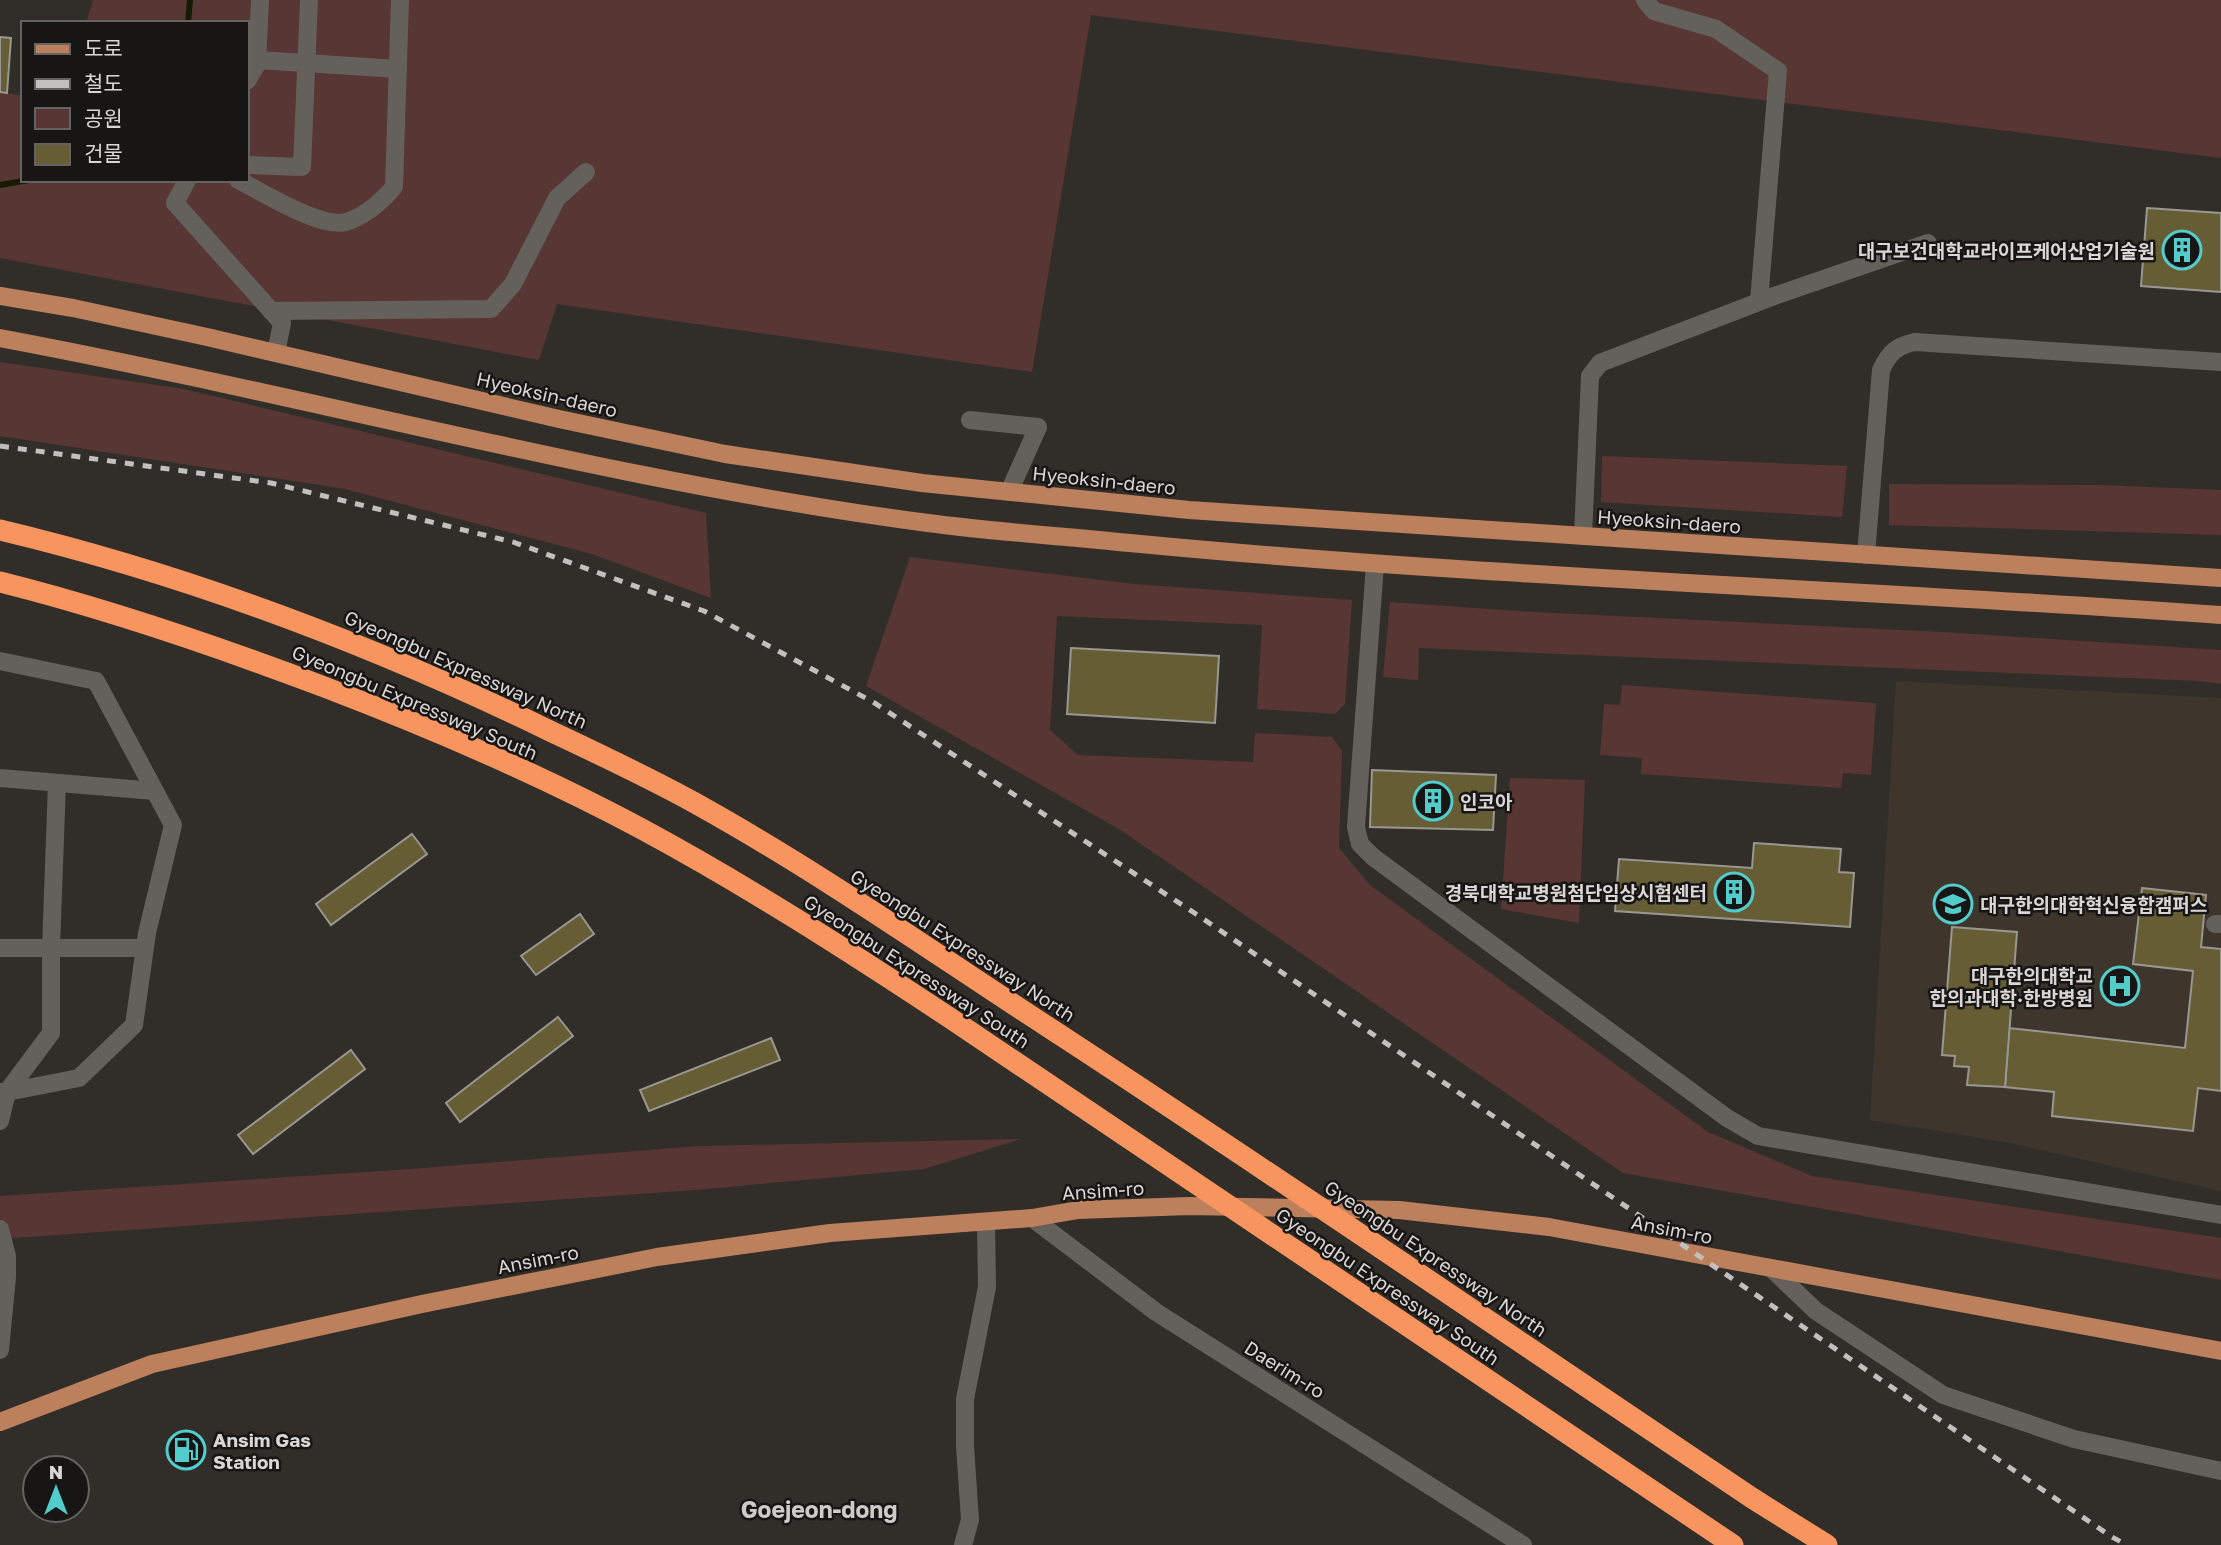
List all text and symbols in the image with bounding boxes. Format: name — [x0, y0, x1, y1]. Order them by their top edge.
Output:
legend — [21, 21, 248, 182]
text: 도로 — [84, 35, 123, 61]
text: 철도 — [84, 70, 123, 96]
text: 공원 — [84, 105, 123, 131]
text: 건물 — [84, 140, 123, 166]
building icon: 대구보건대학교라이프케어산업기술원 — [2161, 229, 2203, 271]
place label: 대구보건대학교라이프케어산업기술원 — [1858, 239, 2155, 262]
street label: Hyeoksin-daero — [474, 367, 620, 421]
street label: Hyeoksin-daero — [1031, 461, 1177, 499]
street label: Hyeoksin-daero — [1596, 505, 1742, 537]
street label: Gyeongbu Expressway North — [341, 605, 591, 733]
street label: Gyeongbu Expressway South — [289, 640, 541, 764]
building icon: 인코아 — [1412, 780, 1454, 822]
place label: 인코아 — [1460, 790, 1513, 813]
street label: Gyeongbu Expressway North — [846, 864, 1080, 1026]
building icon: 경북대학교병원첨단임상시험센터 — [1713, 871, 1755, 913]
place label: 경북대학교병원첨단임상시험센터 — [1445, 881, 1707, 904]
school or university icon: 대구한의대학혁신융합캠퍼스 — [1932, 883, 1974, 925]
street label: Gyeongbu Expressway South — [800, 889, 1034, 1053]
place label: 대구한의대학혁신융합캠퍼스 — [1980, 893, 2207, 916]
place label: 대구한의대학교 한의과대학·한방병원 — [1930, 964, 2093, 1009]
hospital icon: 대구한의대학교 한의과대학·한방병원 — [2099, 965, 2141, 1007]
street label: Gyeongbu Expressway North — [1320, 1175, 1552, 1341]
street label: Ansim-ro — [1061, 1176, 1145, 1204]
street label: Gyeongbu Expressway South — [1272, 1202, 1504, 1370]
street label: Ansim-ro — [1629, 1210, 1715, 1248]
street label: Ansim-ro — [495, 1240, 581, 1278]
street label: Daerim-ro — [1241, 1335, 1329, 1403]
place label: Ansim Gas Station — [213, 1428, 311, 1473]
fuel station icon: Ansim Gas Station — [165, 1429, 207, 1471]
north arrow — [21, 1454, 91, 1524]
text: N — [49, 1460, 63, 1483]
district label: Goejeon-dong — [741, 1495, 897, 1523]

